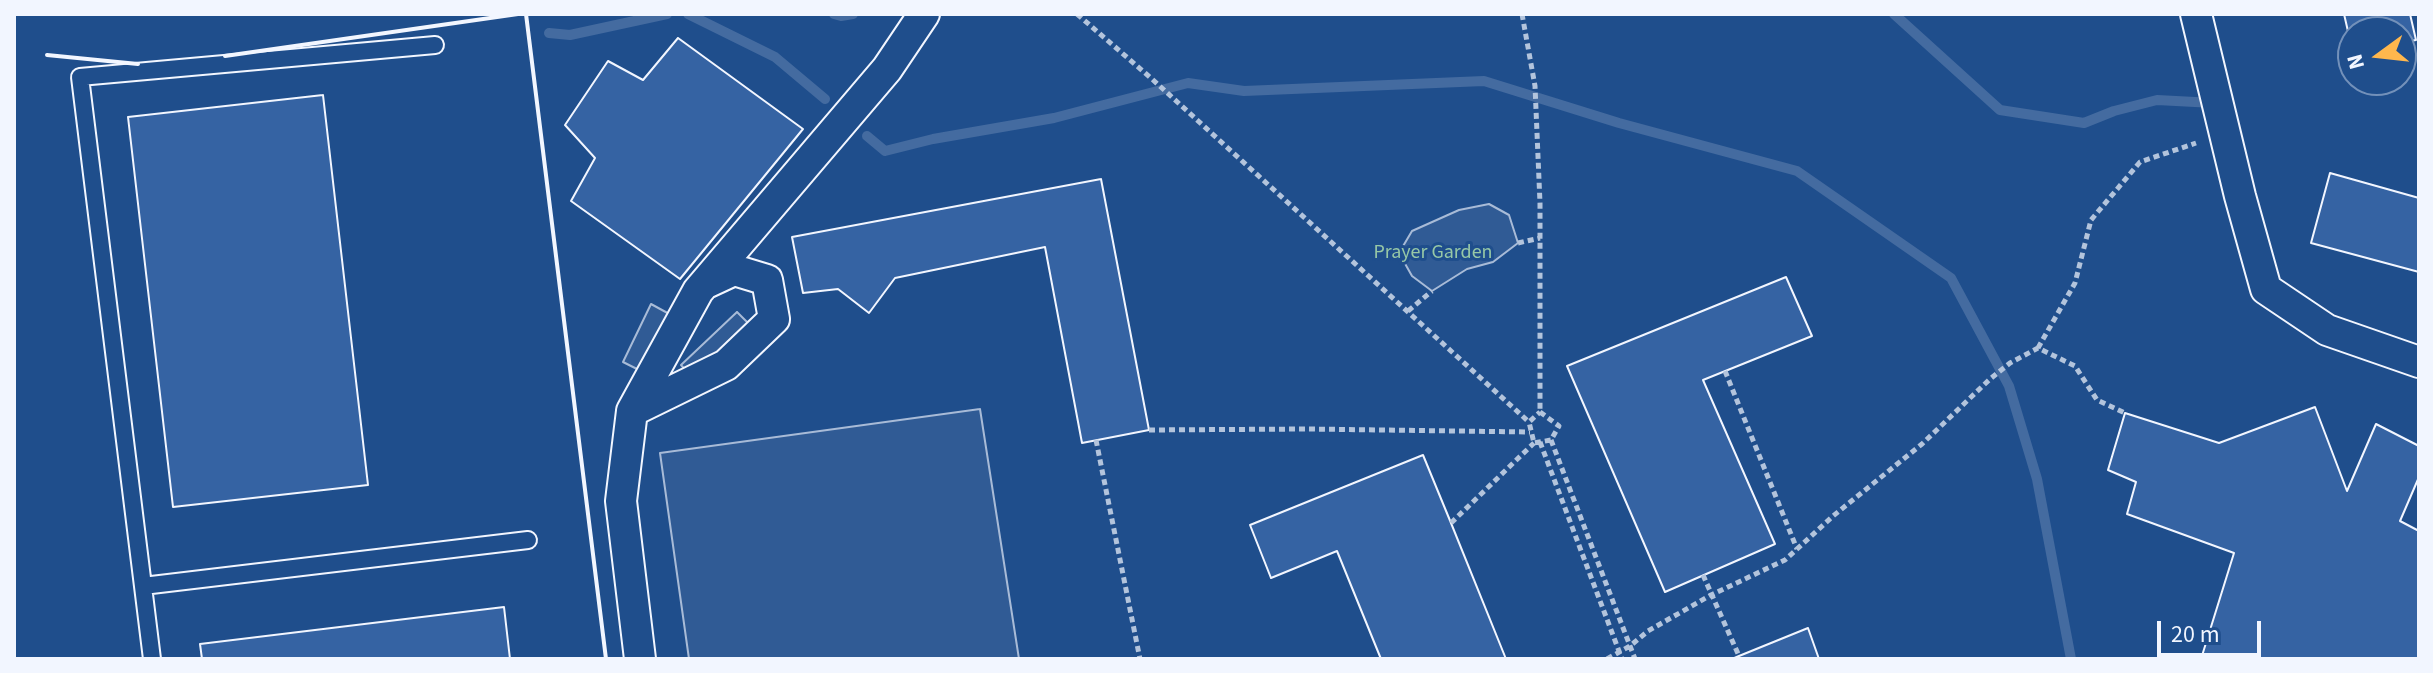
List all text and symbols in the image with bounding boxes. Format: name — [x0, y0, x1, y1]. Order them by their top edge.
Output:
north arrow — [2337, 16, 2417, 96]
text: N — [2338, 50, 2373, 73]
park label: Prayer Garden — [1373, 242, 1493, 266]
scale bar — [2161, 605, 2265, 655]
text: 20 m — [2171, 617, 2220, 652]

